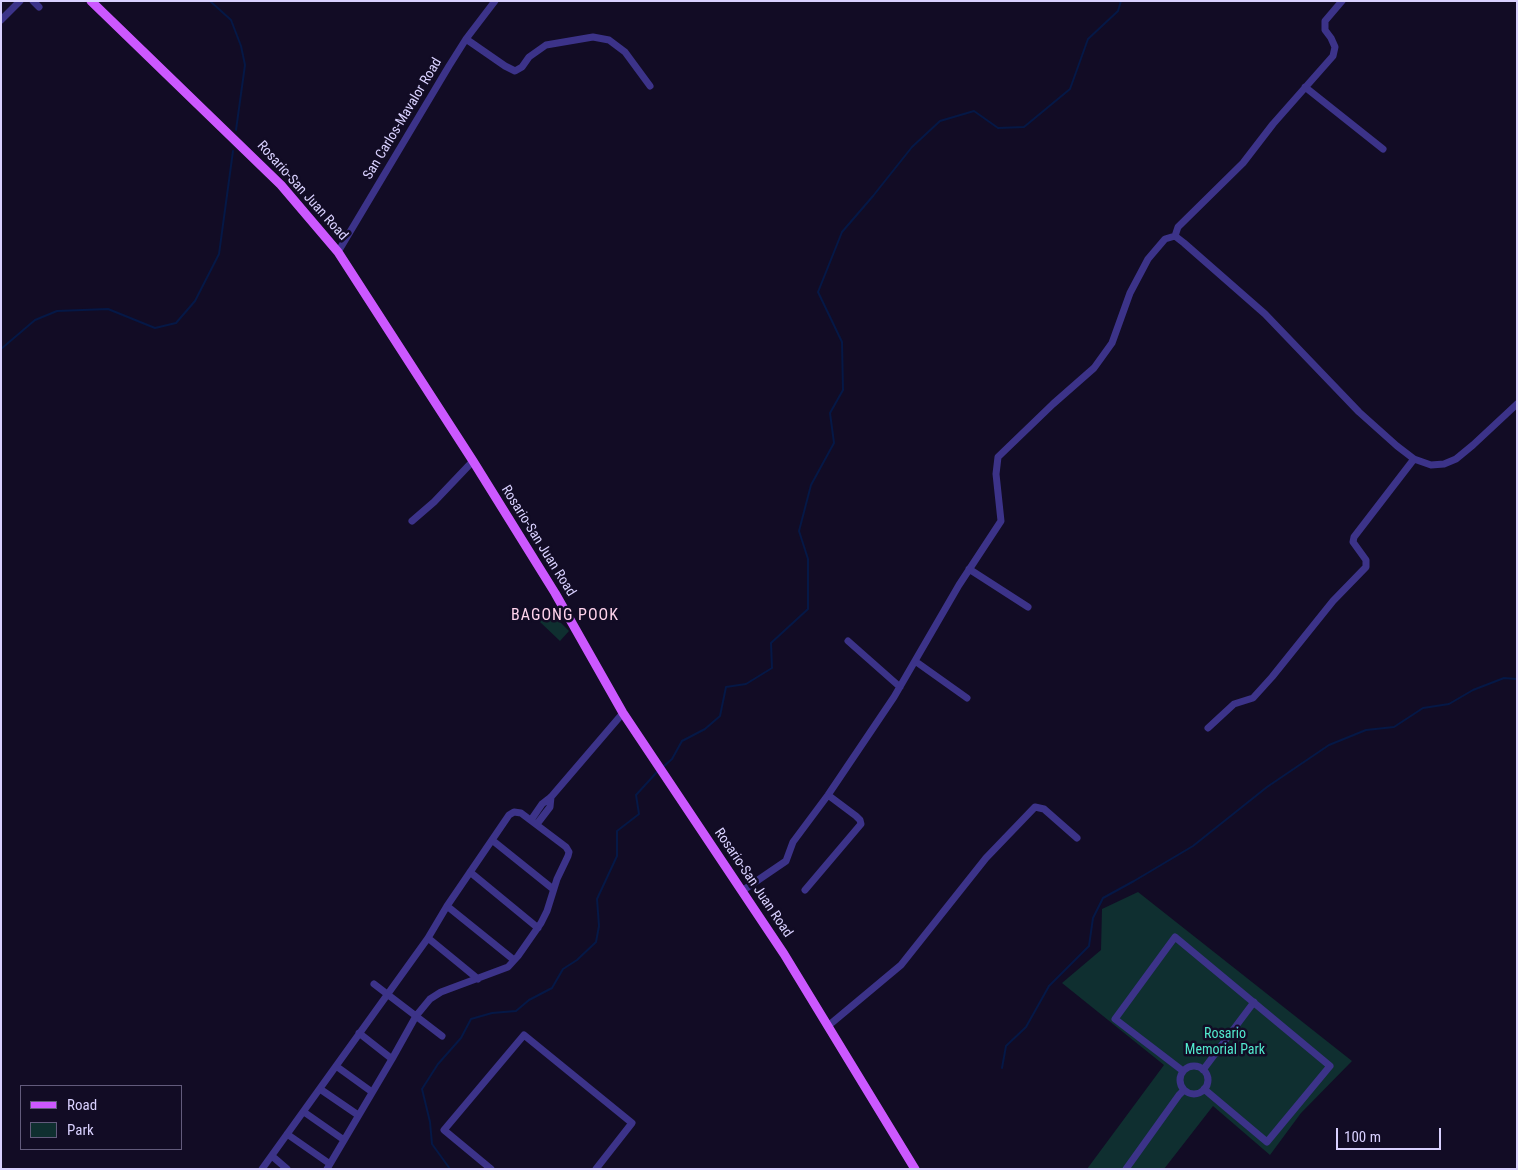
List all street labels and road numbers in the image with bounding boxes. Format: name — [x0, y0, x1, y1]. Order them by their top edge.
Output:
street label: San Carlos-Mavalor Road — [360, 55, 446, 183]
street label: Rosario-San Juan Road — [253, 138, 351, 244]
street label: Rosario-San Juan Road — [497, 482, 579, 600]
street label: Rosario-San Juan Road — [710, 825, 796, 941]

